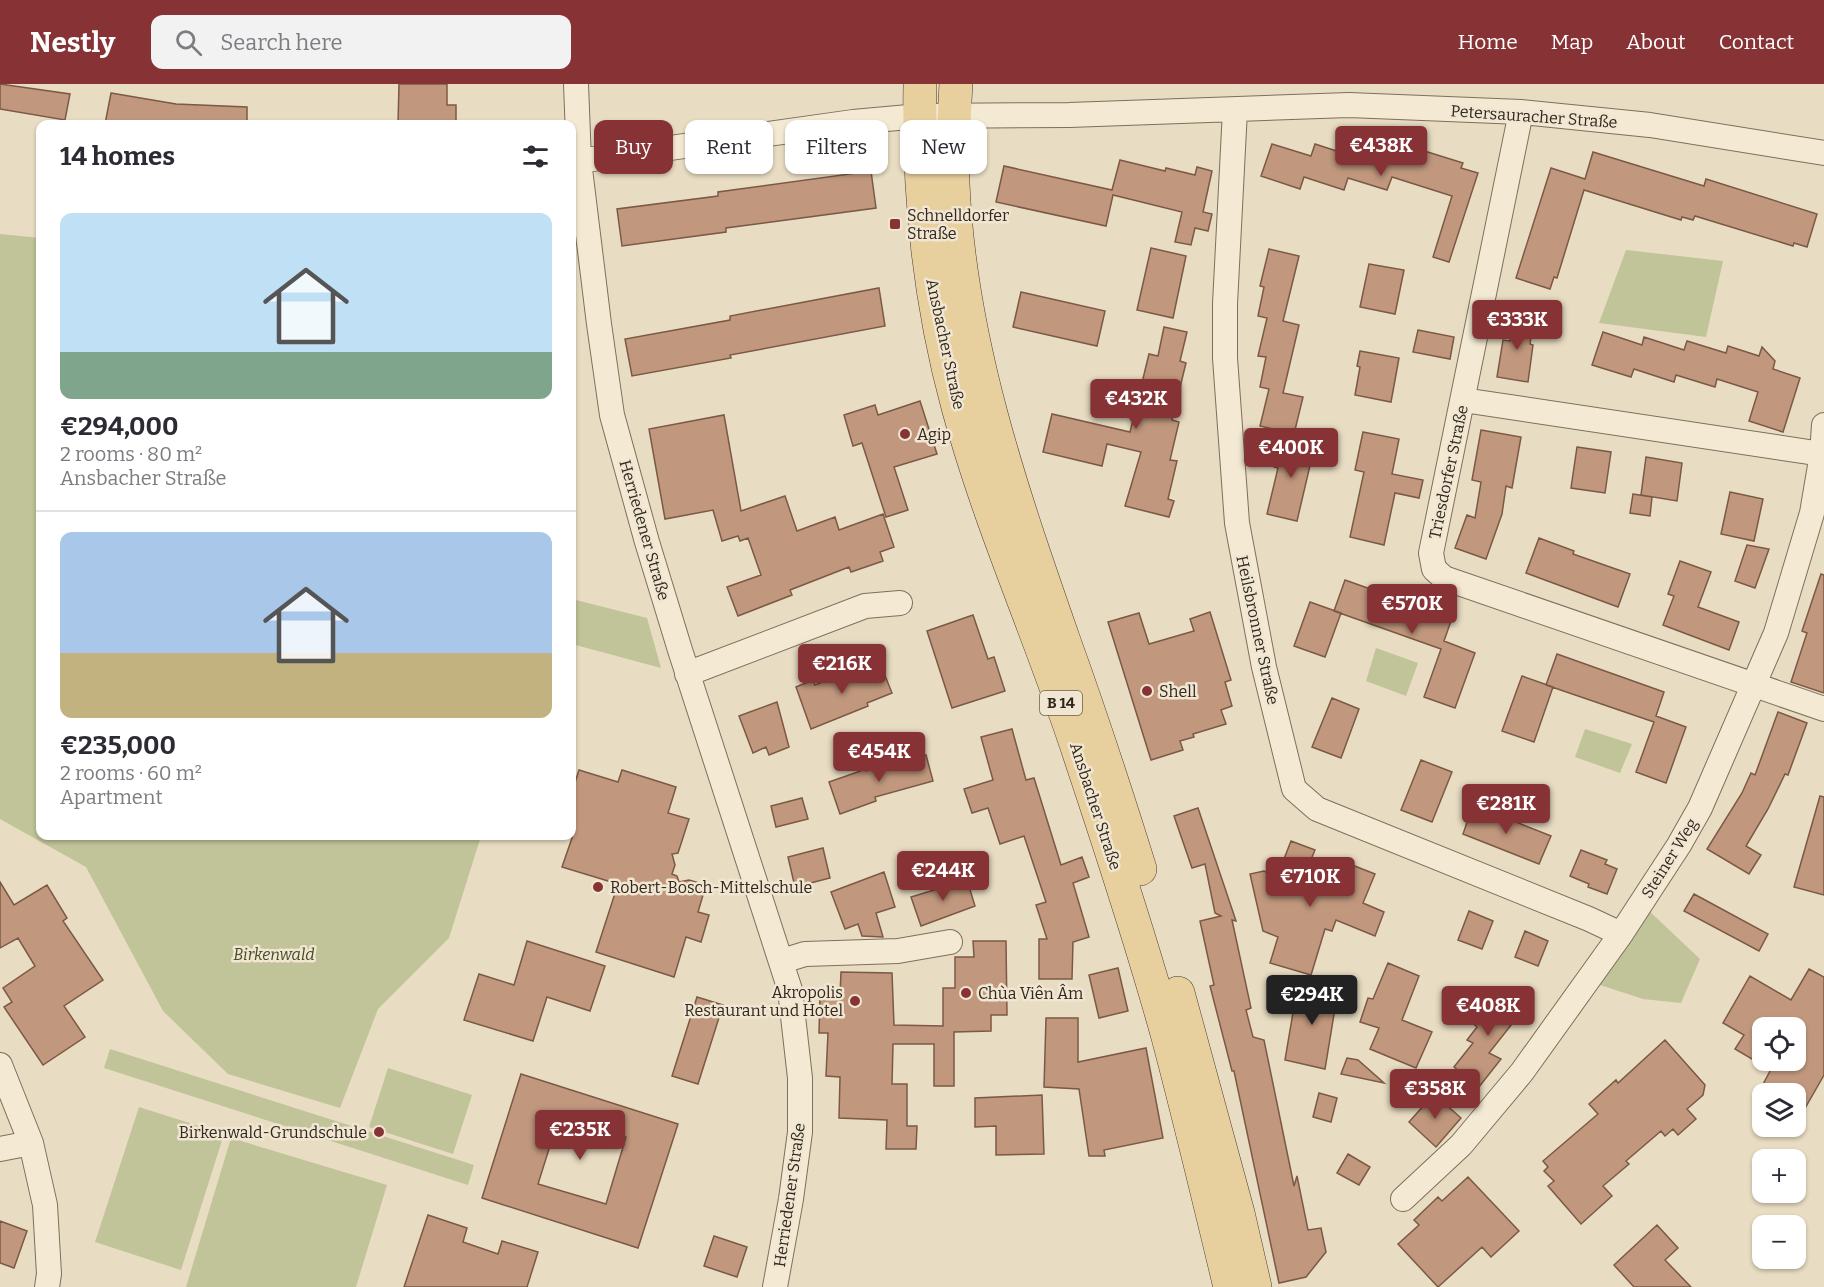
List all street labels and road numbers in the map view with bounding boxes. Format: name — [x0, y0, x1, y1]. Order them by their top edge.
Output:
street label: Petersauracher Straße — [1450, 101, 1618, 132]
street label: Ansbacher Straße — [922, 277, 969, 411]
street label: Triesdorfer Straße — [1425, 403, 1472, 541]
street label: Herriedener Straße — [615, 458, 674, 603]
street label: Heilsbronner Straße — [1232, 554, 1283, 707]
road number: B 14 — [1040, 691, 1082, 715]
street label: Ansbacher Straße — [1066, 740, 1125, 872]
street label: Steiner Weg — [1637, 815, 1701, 902]
street label: Herriedener Straße — [770, 1122, 809, 1268]

